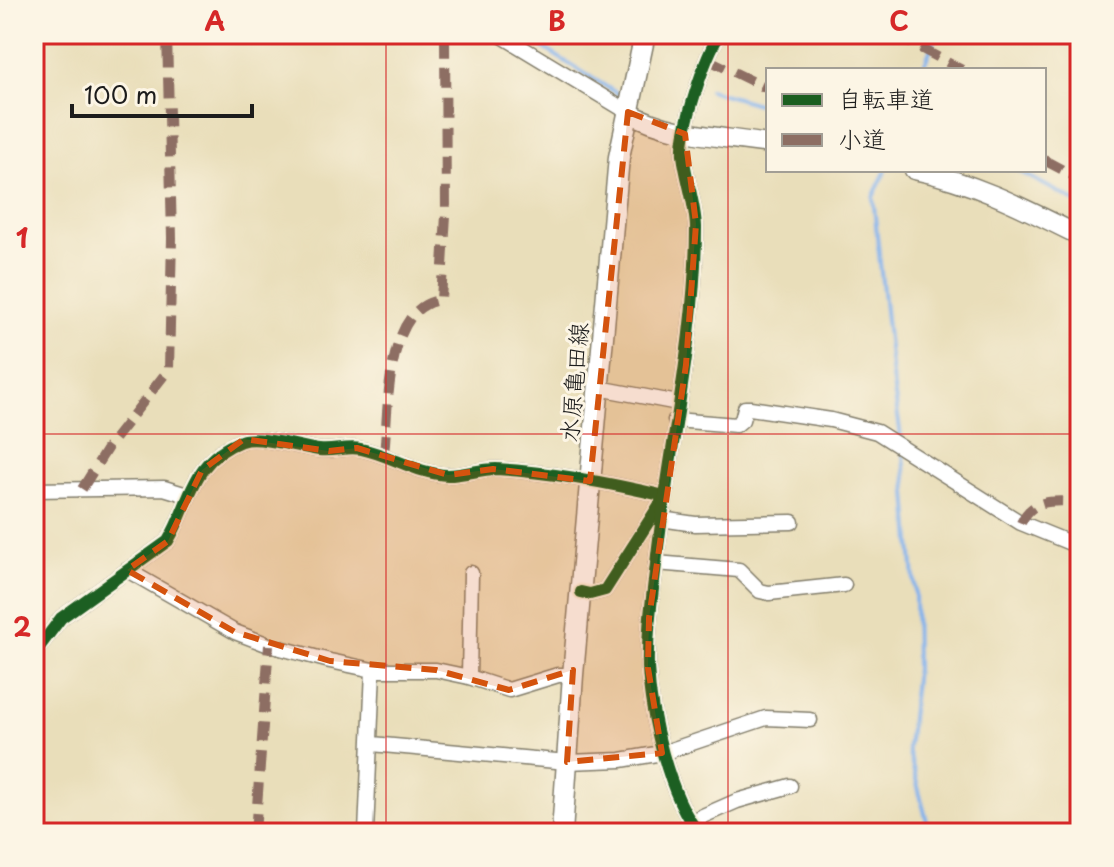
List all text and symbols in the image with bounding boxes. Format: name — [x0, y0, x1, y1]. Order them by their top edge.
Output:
text: A — [205, 1, 225, 40]
text: B — [548, 1, 566, 40]
text: C — [889, 1, 909, 40]
scale bar — [72, 68, 252, 118]
legend — [766, 68, 1046, 172]
text: 100 m — [84, 76, 157, 112]
text: 自転車道 — [838, 80, 934, 116]
text: 小道 — [838, 120, 886, 156]
text: 1 — [16, 218, 28, 257]
street label: 水原亀田線 — [550, 321, 596, 443]
text: 2 — [13, 607, 31, 646]

